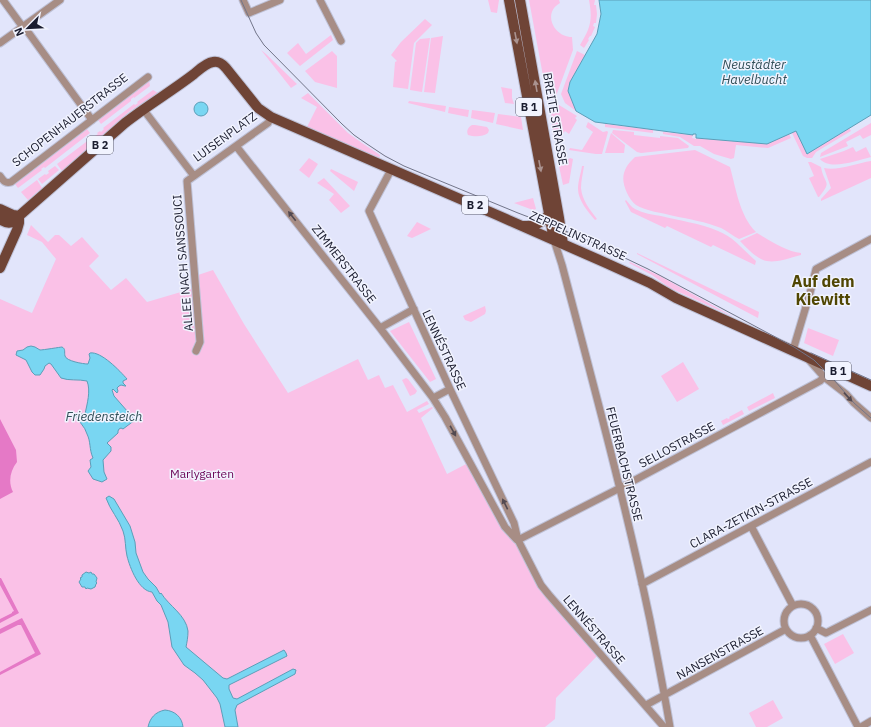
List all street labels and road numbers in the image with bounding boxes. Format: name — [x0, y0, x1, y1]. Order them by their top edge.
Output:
street label: SCHOPENHAUERSTRASSE — [9, 70, 131, 169]
street label: BREITE STRASSE — [540, 71, 571, 166]
road number: B 1 — [516, 98, 542, 116]
street label: LUISENPLATZ — [190, 108, 260, 165]
road number: B 2 — [87, 136, 113, 154]
street label: ALLEE NACH SANSSOUCI — [169, 194, 196, 332]
road number: B 2 — [462, 196, 488, 214]
street label: ZEPPELINSTRASSE — [527, 207, 629, 264]
street label: ZIMMERSTRASSE — [309, 221, 380, 306]
street label: LENNÉSTRASSE — [419, 307, 470, 392]
road number: B 1 — [825, 362, 851, 380]
street label: FEUERBACHSTRASSE — [603, 405, 646, 523]
street label: SELLOSTRASSE — [636, 418, 717, 471]
street label: CLARA-ZETKIN-STRASSE — [687, 474, 815, 551]
street label: LENNÉSTRASSE — [560, 592, 629, 667]
street label: NANSENSTRASSE — [674, 622, 766, 683]

